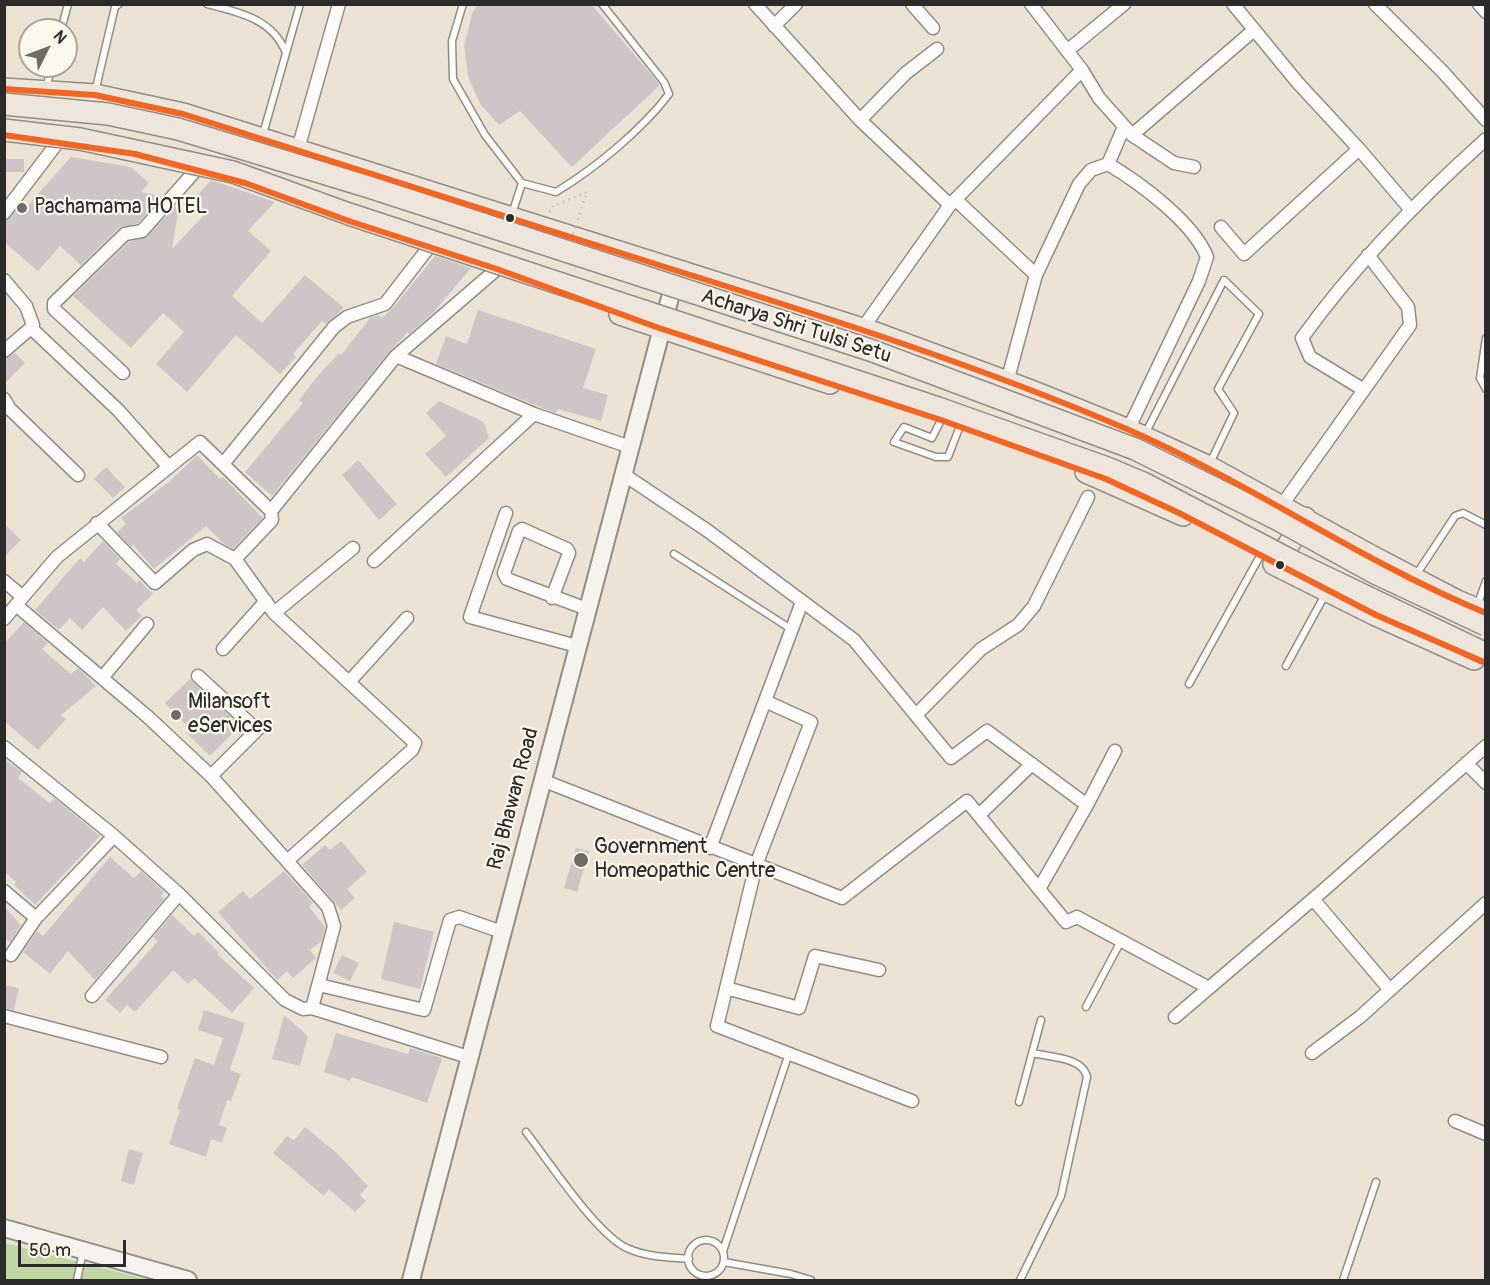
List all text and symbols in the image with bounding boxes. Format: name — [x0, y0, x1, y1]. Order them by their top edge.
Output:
north arrow — [18, 18, 78, 78]
text: N — [49, 27, 71, 48]
place label: Pachamama HOTEL — [34, 195, 207, 221]
marker: Pachamama HOTEL — [15, 201, 29, 215]
unlabelled marker — [504, 212, 516, 224]
street label: Acharya Shri Tulsi Setu — [698, 284, 894, 370]
unlabelled marker — [1274, 559, 1286, 571]
place label: Milansoft eServices — [188, 690, 272, 740]
marker: Milansoft eServices — [169, 708, 183, 722]
street label: Raj Bhawan Road — [483, 725, 545, 873]
place label: Government Homeopathic Centre — [594, 835, 775, 885]
marker: Government Homeopathic Centre — [572, 851, 590, 869]
scale bar — [21, 1228, 129, 1266]
text: 50 m — [29, 1239, 71, 1262]

